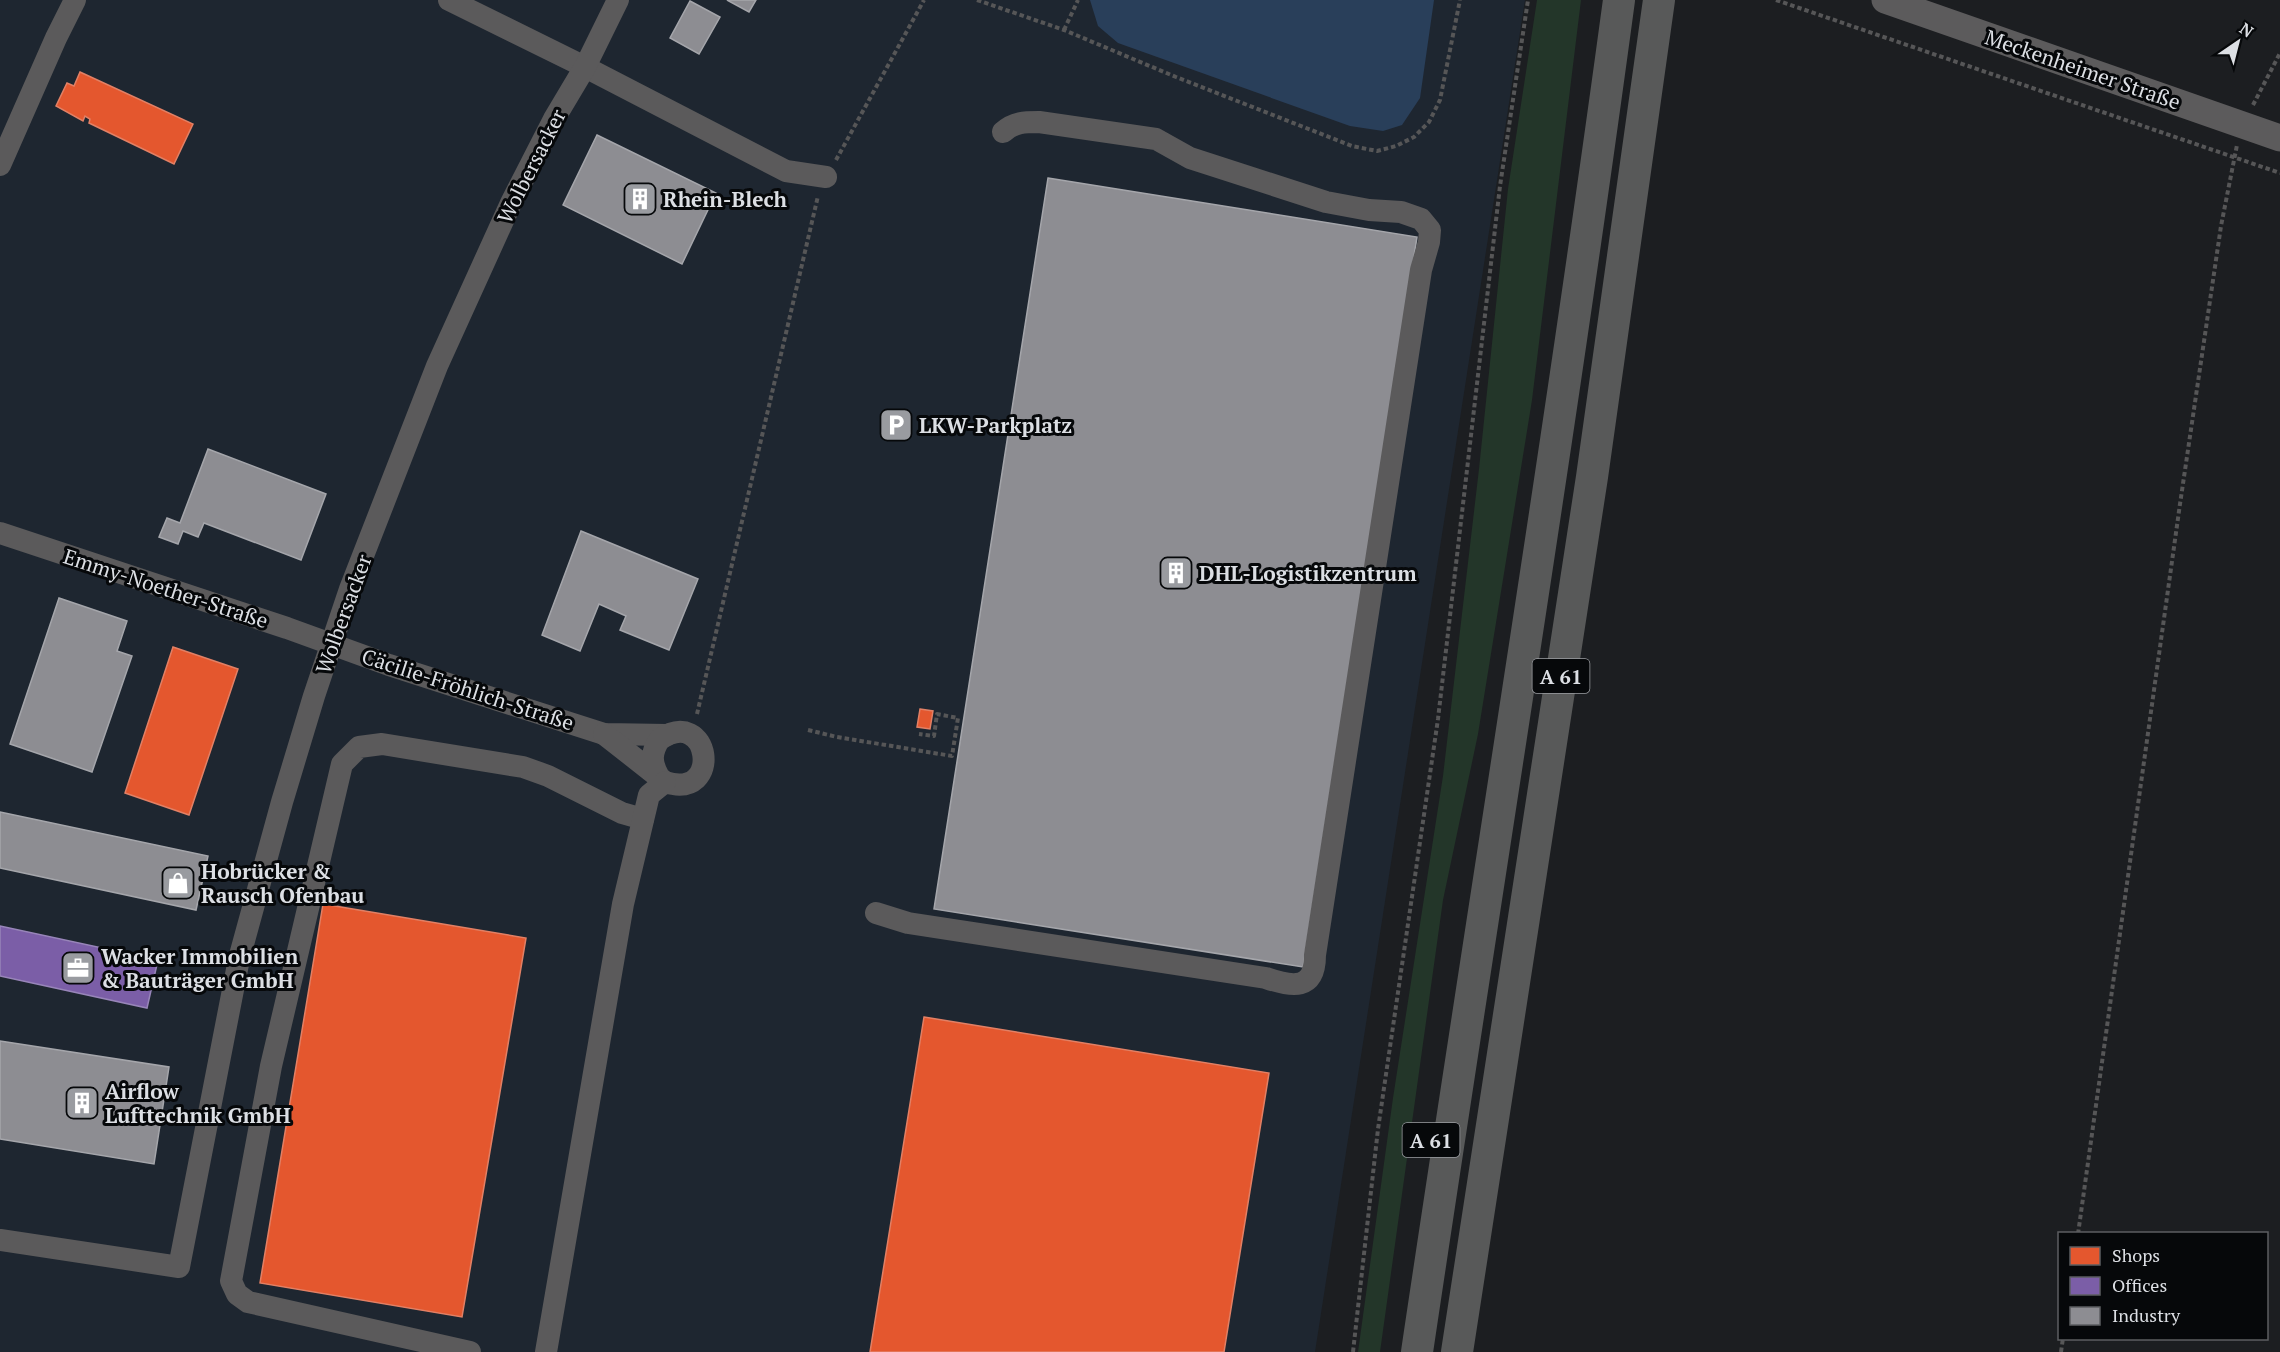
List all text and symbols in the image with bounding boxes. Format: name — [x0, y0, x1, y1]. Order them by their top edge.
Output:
north arrow — [2208, 12, 2268, 72]
text: N — [2235, 17, 2258, 42]
street label: Meckenheimer Straße — [1982, 22, 2184, 116]
street label: Wolbersacker — [490, 104, 572, 228]
building icon: Rhein-Blech — [622, 181, 658, 217]
place label: Rhein-Blech — [663, 185, 788, 213]
parking icon: LKW-Parkplatz — [878, 407, 914, 443]
place label: LKW-Parkplatz — [919, 411, 1072, 439]
street label: Emmy-Noether-Straße — [60, 542, 272, 634]
street label: Wolbersacker — [308, 551, 378, 677]
building icon: DHL-Logistikzentrum — [1158, 555, 1194, 591]
place label: DHL-Logistikzentrum — [1199, 559, 1417, 587]
street label: Cäcilie-Fröhlich-Straße — [359, 642, 577, 736]
road number: A 61 — [1532, 659, 1590, 693]
place label: Hobrücker & Rausch Ofenbau — [201, 857, 364, 909]
shop icon: Hobrücker & Rausch Ofenbau — [160, 865, 196, 901]
place label: Wacker Immobilien & Bauträger GmbH — [101, 942, 299, 994]
office icon: Wacker Immobilien & Bauträger GmbH — [60, 950, 96, 986]
place label: Airflow Lufttechnik GmbH — [105, 1077, 291, 1129]
building icon: Airflow Lufttechnik GmbH — [64, 1085, 100, 1121]
road number: A 61 — [1402, 1123, 1460, 1157]
legend — [2058, 1232, 2268, 1340]
text: Shops — [2112, 1243, 2160, 1267]
text: Offices — [2112, 1273, 2167, 1297]
text: Industry — [2112, 1303, 2181, 1327]

